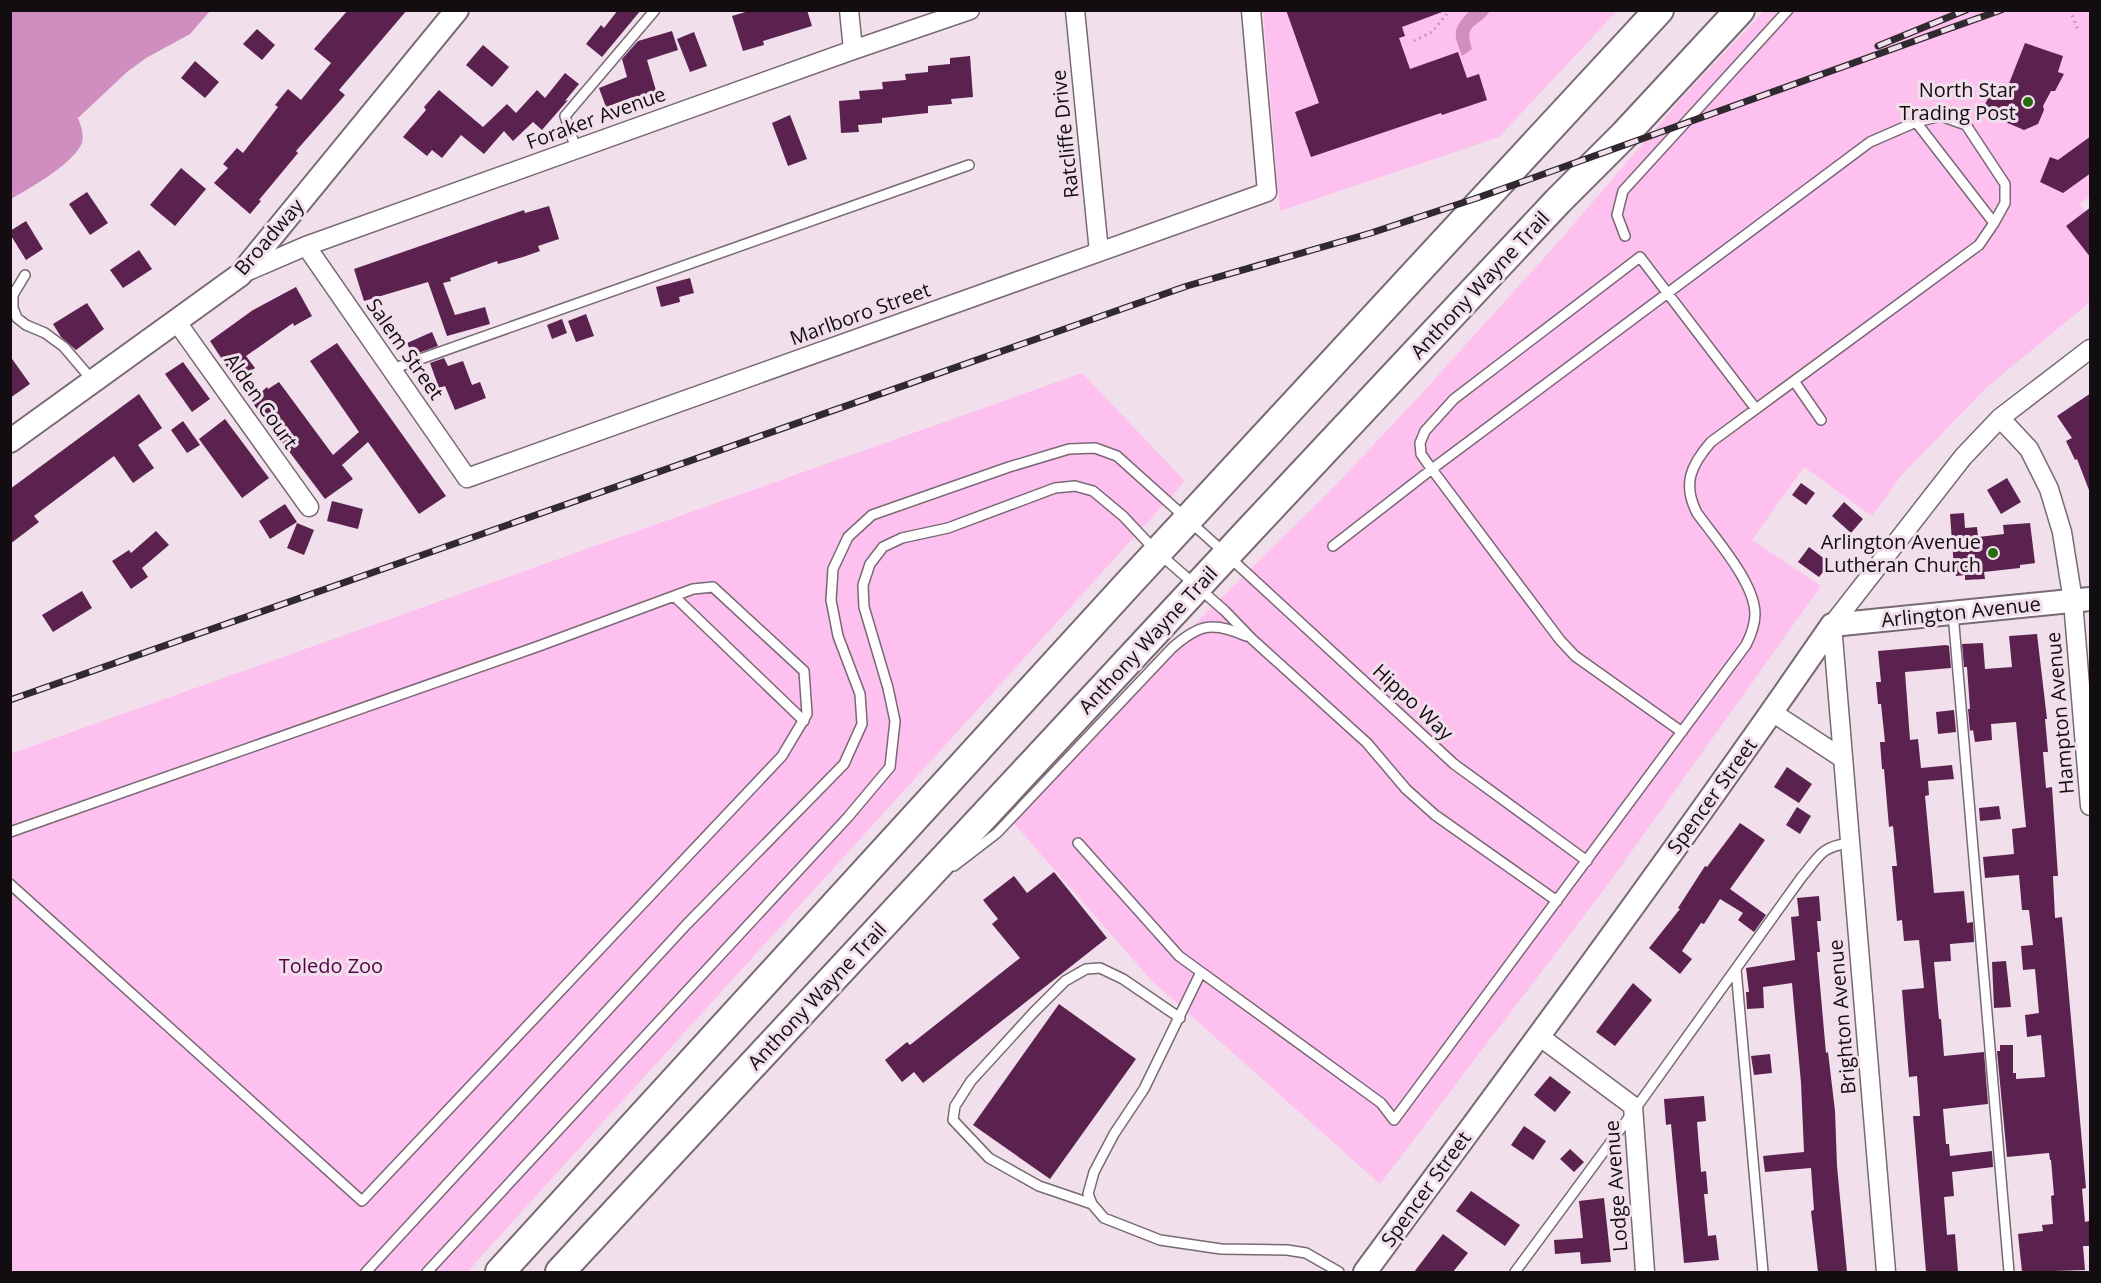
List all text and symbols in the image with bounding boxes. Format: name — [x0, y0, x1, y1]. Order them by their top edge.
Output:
street label: Ratcliffe Drive — [1044, 68, 1085, 200]
place label: North Star Trading Post — [1899, 76, 2016, 126]
street label: Foraker Avenue — [522, 80, 669, 155]
marker: North Star Trading Post — [2021, 95, 2035, 109]
street label: Broadway — [228, 192, 310, 281]
street label: Anthony Wayne Trail — [1404, 205, 1555, 364]
street label: Marlboro Street — [786, 276, 934, 352]
street label: Salem Street — [361, 293, 450, 405]
street label: Alden Court — [219, 348, 304, 454]
place label: Arlington Avenue Lutheran Church — [1821, 528, 1981, 578]
marker: Arlington Avenue Lutheran Church — [1986, 546, 2000, 560]
street label: Anthony Wayne Trail — [1072, 560, 1223, 719]
street label: Arlington Avenue — [1880, 590, 2042, 633]
street label: Hampton Avenue — [2039, 631, 2080, 795]
street label: Hippo Way — [1367, 657, 1460, 747]
street label: Spencer Street — [1660, 732, 1763, 859]
street label: Anthony Wayne Trail — [741, 916, 892, 1075]
street label: Brighton Avenue — [1821, 938, 1862, 1096]
park label: Toledo Zoo — [279, 952, 383, 979]
street label: Lodge Avenue — [1597, 1119, 1634, 1253]
street label: Spencer Street — [1374, 1125, 1477, 1252]

